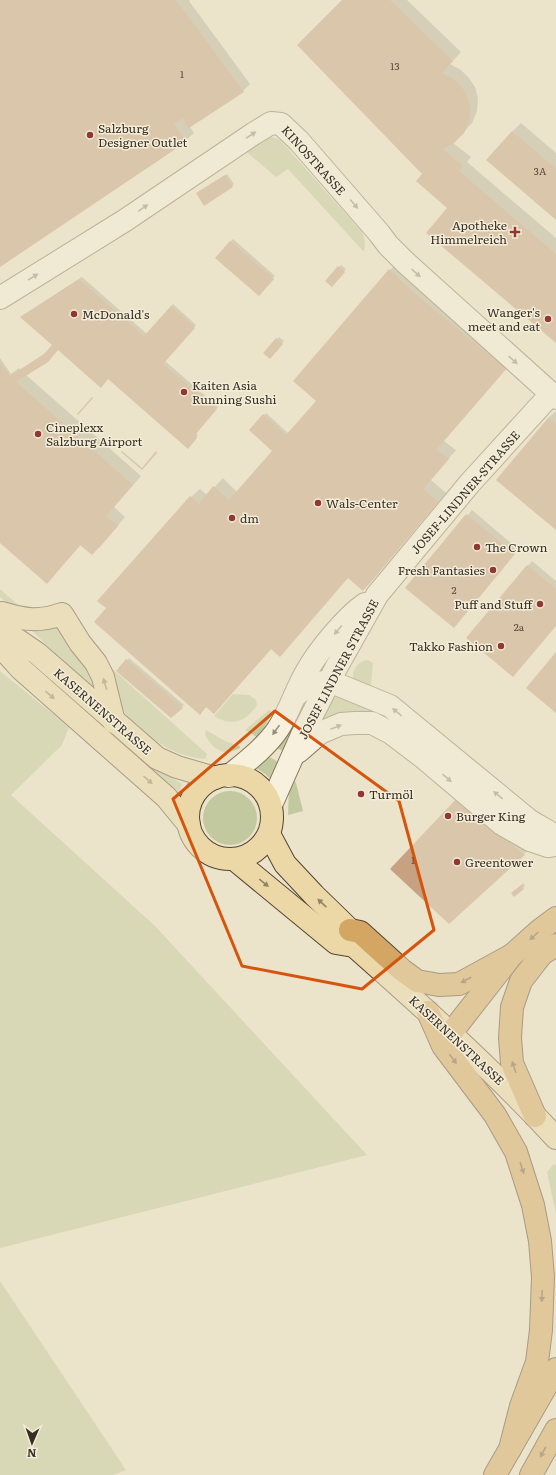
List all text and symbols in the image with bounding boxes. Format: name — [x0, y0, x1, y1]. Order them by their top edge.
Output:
house number: 13 — [390, 58, 400, 73]
house number: 1 — [180, 66, 184, 81]
place label: Salzburg Designer Outlet — [98, 119, 188, 151]
street label: KINOSTRASSE — [278, 121, 350, 199]
marker: Salzburg Designer Outlet — [85, 130, 95, 140]
one-way arrow — [245, 132, 257, 139]
house number: 3A — [534, 163, 547, 178]
one-way arrow — [349, 200, 358, 209]
one-way arrow — [138, 204, 148, 212]
place label: Apotheke Himmelreich — [430, 216, 507, 248]
marker: Apotheke Himmelreich — [510, 227, 520, 237]
one-way arrow — [411, 268, 421, 277]
one-way arrow — [27, 274, 39, 281]
place label: Wanger's meet and eat — [468, 303, 541, 335]
place label: McDonald's — [82, 305, 150, 323]
marker: McDonald's — [69, 309, 79, 319]
marker: Wanger's meet and eat — [543, 314, 553, 324]
one-way arrow — [507, 355, 518, 364]
place label: Kaiten Asia Running Sushi — [192, 376, 277, 408]
marker: Kaiten Asia Running Sushi — [179, 387, 189, 397]
place label: Cineplexx Salzburg Airport — [46, 418, 142, 450]
street label: JOSEF-LINDNER-STRASSE — [406, 426, 524, 558]
marker: Cineplexx Salzburg Airport — [33, 429, 43, 439]
place label: Wals-Center — [326, 494, 398, 512]
marker: Wals-Center — [313, 498, 323, 508]
place label: dm — [240, 509, 259, 527]
marker: dm — [227, 513, 237, 523]
place label: The Crown — [485, 538, 548, 556]
marker: The Crown — [472, 542, 482, 552]
place label: Fresh Fantasies — [398, 561, 486, 579]
marker: Fresh Fantasies — [488, 565, 498, 575]
house number: 2 — [451, 582, 457, 597]
street label: JOSEF LINDNER STRASSE — [293, 595, 383, 742]
place label: Puff and Stuff — [454, 595, 533, 613]
marker: Puff and Stuff — [535, 599, 545, 609]
house number: 2a — [514, 619, 525, 634]
one-way arrow — [334, 625, 343, 636]
place label: Takko Fashion — [409, 637, 493, 655]
marker: Takko Fashion — [496, 641, 506, 651]
street label: KASERNENSTRASSE — [50, 663, 156, 759]
one-way arrow — [102, 678, 108, 690]
one-way arrow — [45, 690, 55, 699]
one-way arrow — [392, 708, 403, 717]
one-way arrow — [330, 723, 342, 729]
one-way arrow — [272, 724, 280, 735]
one-way arrow — [442, 773, 452, 782]
one-way arrow — [143, 776, 153, 785]
place label: Turmöl — [369, 785, 413, 803]
marker: Turmöl — [356, 789, 366, 799]
one-way arrow — [492, 790, 503, 799]
place label: Burger King — [456, 807, 526, 825]
marker: Burger King — [443, 811, 453, 821]
house number: 1 — [411, 852, 415, 867]
place label: Greentower — [465, 853, 533, 871]
marker: Greentower — [452, 857, 462, 867]
one-way arrow — [259, 879, 270, 888]
one-way arrow — [317, 898, 327, 908]
one-way arrow — [528, 931, 539, 940]
one-way arrow — [460, 977, 472, 984]
street label: KASERNENSTRASSE — [405, 991, 509, 1089]
one-way arrow — [449, 1053, 457, 1064]
one-way arrow — [511, 1061, 517, 1073]
one-way arrow — [519, 1163, 525, 1175]
one-way arrow — [539, 1290, 545, 1303]
north arrow — [12, 1423, 52, 1463]
text: N — [27, 1446, 37, 1462]
one-way arrow — [540, 1447, 547, 1458]

